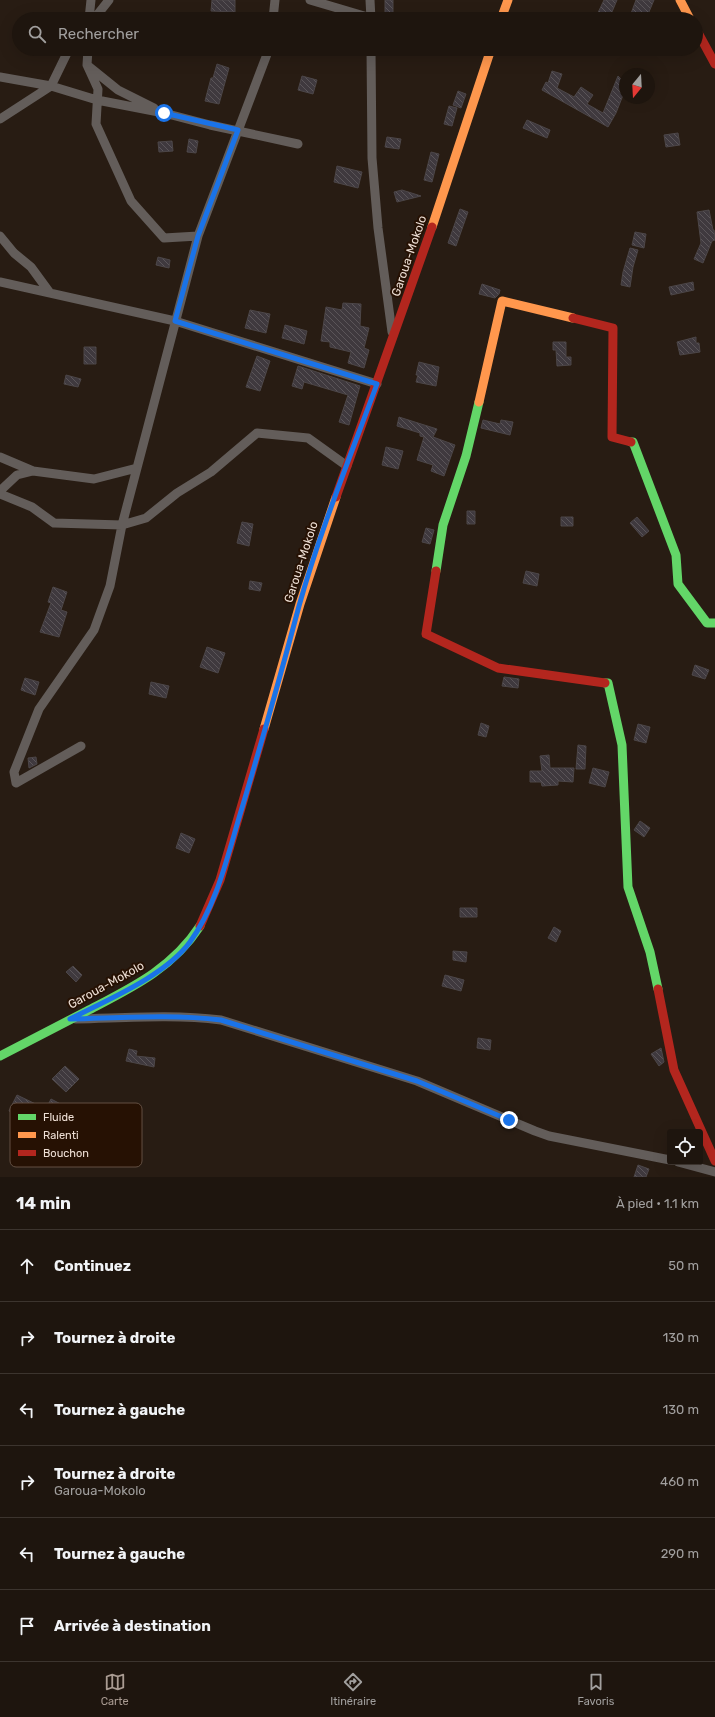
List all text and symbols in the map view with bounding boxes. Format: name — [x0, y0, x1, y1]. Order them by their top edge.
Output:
search box — [12, 12, 703, 56]
icon: search — [26, 23, 48, 45]
text: Rechercher — [58, 25, 139, 43]
north arrow — [619, 68, 655, 104]
route start — [155, 104, 173, 122]
street label: Garoua-Mokolo — [389, 214, 429, 298]
street label: Garoua-Mokolo — [281, 519, 321, 604]
street label: Garoua-Mokolo — [66, 958, 147, 1012]
legend — [10, 1103, 142, 1167]
text: Fluide — [43, 1111, 74, 1124]
route end — [500, 1111, 518, 1129]
text: Ralenti — [43, 1129, 79, 1142]
map controls — [667, 1129, 703, 1165]
button: locate — [667, 1129, 703, 1165]
text: Bouchon — [43, 1147, 89, 1160]
text: 14 min — [16, 1193, 71, 1213]
text: À pied · 1.1 km — [616, 1196, 699, 1211]
icon: ahead — [16, 1255, 38, 1277]
text: Continuez — [54, 1257, 131, 1275]
text: 50 m — [668, 1258, 699, 1273]
icon: right — [16, 1327, 38, 1349]
text: Tournez à droite — [54, 1329, 175, 1347]
text: 130 m — [663, 1330, 699, 1345]
icon: left — [16, 1399, 38, 1421]
text: Tournez à gauche — [54, 1401, 185, 1419]
text: 130 m — [663, 1402, 699, 1417]
text: Tournez à droite — [54, 1465, 175, 1483]
icon: right — [16, 1471, 38, 1493]
text: 460 m — [660, 1474, 699, 1489]
text: Garoua-Mokolo — [54, 1483, 146, 1498]
icon: left — [16, 1543, 38, 1565]
text: Tournez à gauche — [54, 1545, 185, 1563]
text: 290 m — [661, 1546, 699, 1561]
icon: arrive — [16, 1615, 38, 1637]
text: Arrivée à destination — [54, 1617, 211, 1635]
tab: Carte — [101, 1671, 129, 1708]
tab: Itinéraire — [330, 1671, 376, 1708]
tab: Favoris — [578, 1671, 614, 1708]

